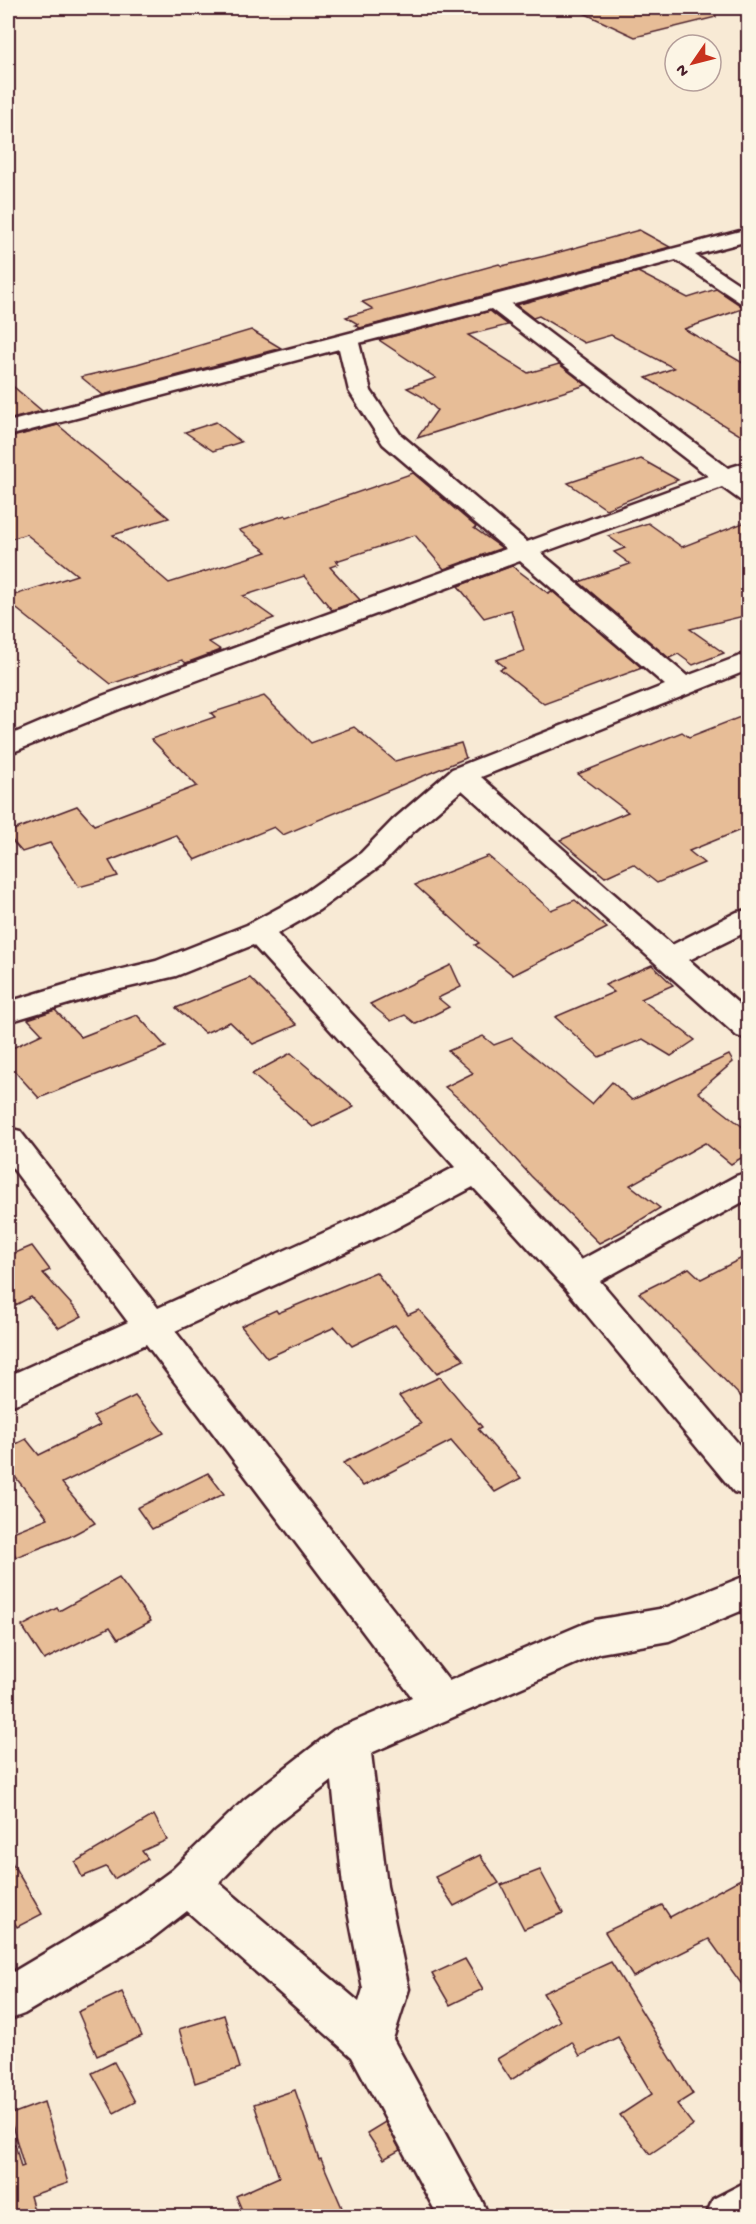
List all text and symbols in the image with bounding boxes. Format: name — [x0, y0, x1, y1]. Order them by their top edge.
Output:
north arrow — [663, 33, 723, 93]
text: N — [672, 59, 694, 79]

